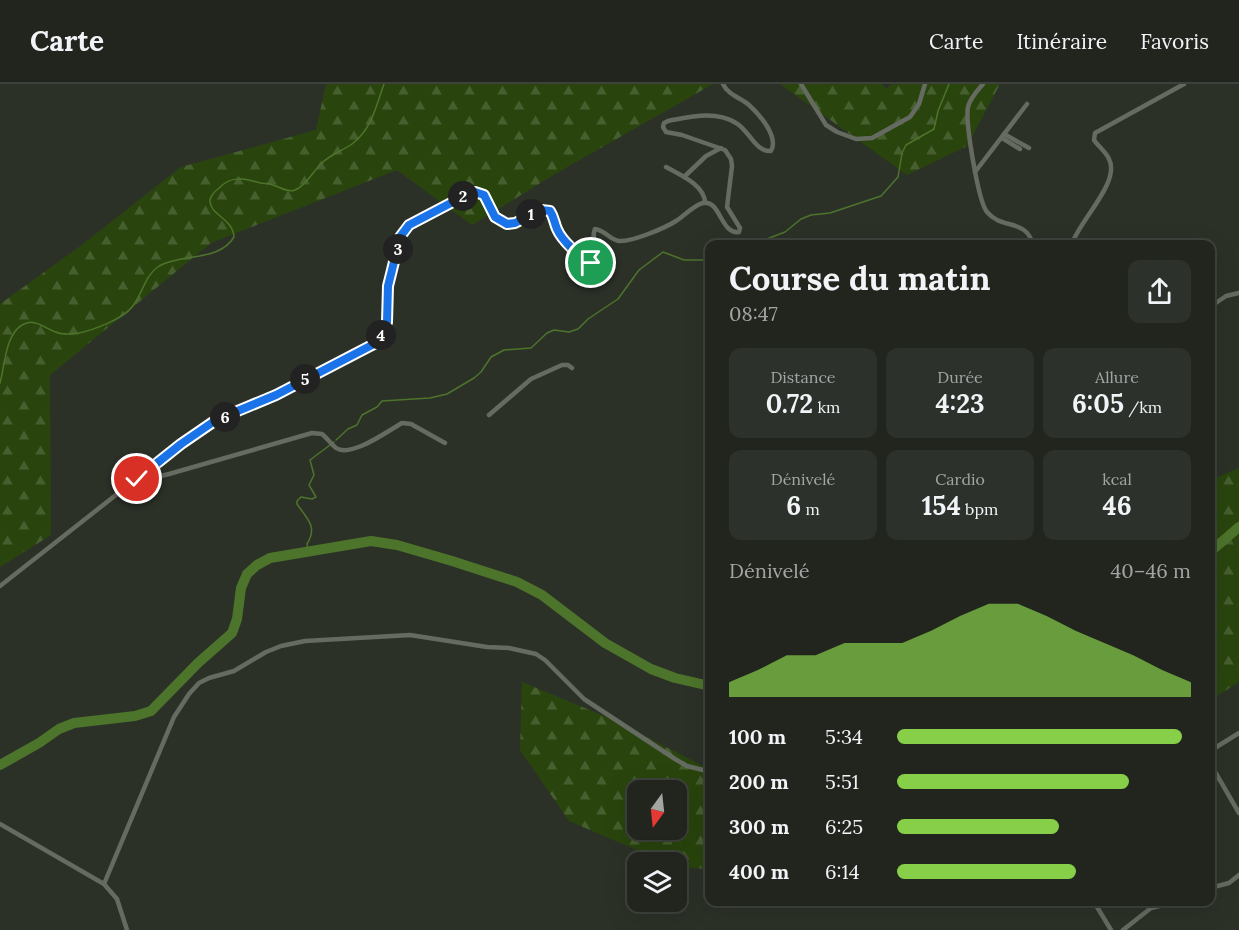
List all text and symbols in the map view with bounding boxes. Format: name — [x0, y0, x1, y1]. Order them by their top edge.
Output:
text: Carte — [30, 23, 104, 59]
text: Carte — [929, 28, 983, 55]
text: Itinéraire — [1016, 28, 1107, 55]
text: Favoris — [1140, 28, 1209, 55]
pin: 2 — [448, 181, 478, 211]
text: 2 — [459, 186, 467, 206]
pin: 1 — [516, 199, 546, 229]
text: 1 — [528, 204, 534, 224]
pin: 3 — [383, 234, 413, 264]
pin — [565, 237, 616, 288]
text: 3 — [394, 239, 402, 259]
icon: arrive — [574, 246, 607, 279]
text: Course du matin — [729, 257, 991, 299]
button: share — [1128, 260, 1191, 323]
text: 08:47 — [729, 301, 778, 326]
pin: 4 — [366, 320, 396, 350]
text: 4 — [377, 325, 385, 345]
pin: 5 — [290, 364, 320, 394]
text: Distance — [770, 367, 836, 387]
text: Durée — [937, 367, 983, 387]
text: Allure — [1095, 367, 1139, 387]
text: 5 — [301, 369, 309, 389]
text: 0.72 — [766, 387, 813, 420]
text: 4:23 — [935, 387, 985, 420]
text: 6:05 — [1072, 387, 1124, 420]
text: km — [813, 397, 840, 417]
text: /km — [1124, 397, 1162, 417]
pin: 6 — [210, 402, 240, 432]
text: 6 — [220, 407, 230, 427]
pin — [111, 453, 162, 504]
icon: check — [120, 462, 153, 495]
text: Dénivelé — [771, 469, 835, 489]
text: Cardio — [935, 469, 985, 489]
text: kcal — [1102, 469, 1132, 489]
text: 6 — [786, 489, 801, 522]
text: 154 — [922, 489, 961, 522]
text: 46 — [1102, 489, 1132, 522]
text: m — [801, 499, 820, 519]
text: bpm — [961, 499, 998, 519]
text: Dénivelé — [729, 558, 810, 583]
text: 40–46 m — [1110, 558, 1191, 583]
text: 100 m — [729, 724, 786, 749]
text: 5:34 — [825, 724, 863, 749]
text: 200 m — [729, 769, 789, 794]
text: 5:51 — [825, 769, 859, 794]
north arrow — [627, 780, 687, 840]
map controls — [627, 780, 687, 912]
text: 300 m — [729, 814, 789, 839]
text: 6:25 — [825, 814, 863, 839]
button: layers — [627, 852, 687, 912]
text: 400 m — [729, 859, 789, 884]
text: 6:14 — [825, 859, 860, 884]

